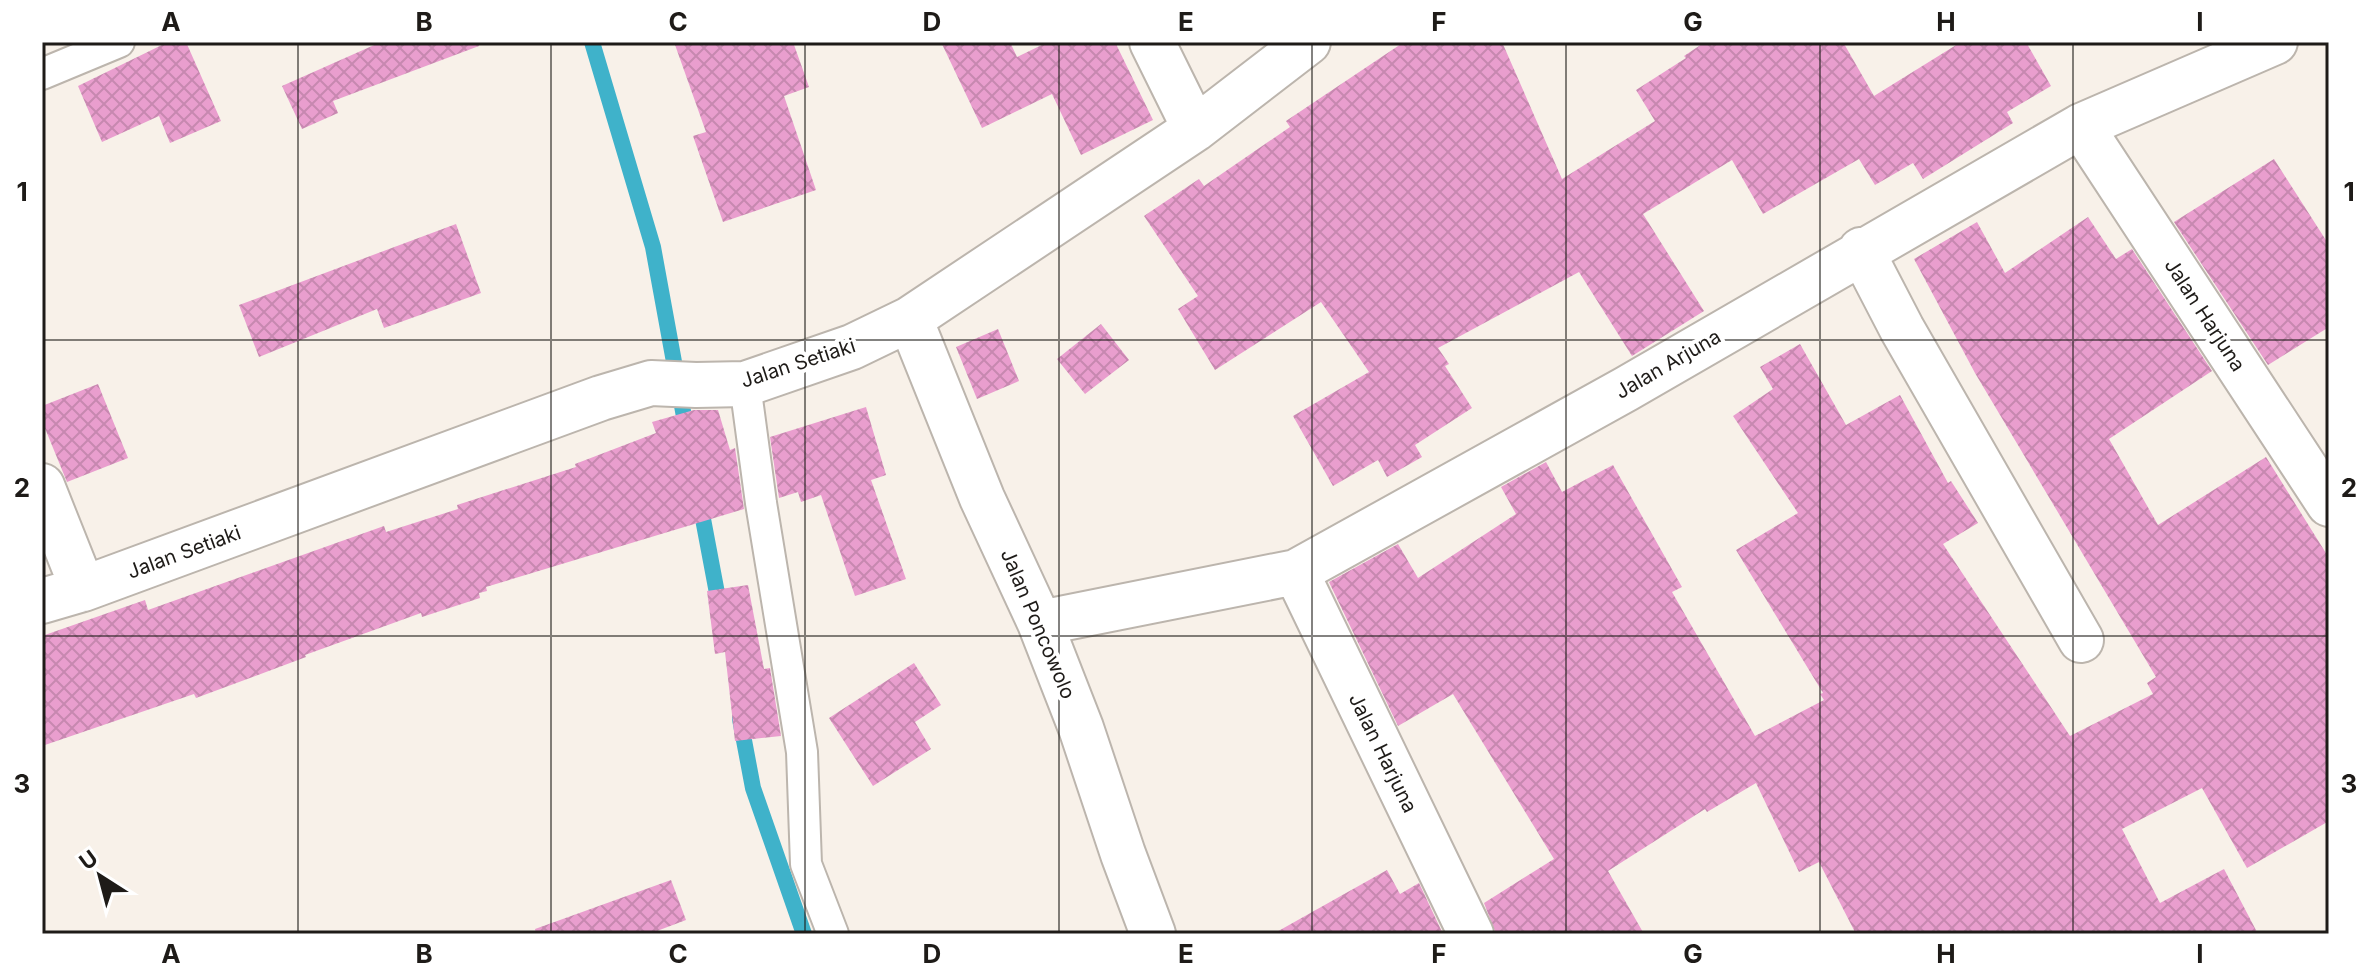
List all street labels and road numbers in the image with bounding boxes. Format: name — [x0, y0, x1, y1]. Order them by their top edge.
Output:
street label: Jalan Harjuna — [2160, 254, 2250, 376]
street label: Jalan Arjuna — [1611, 324, 1725, 404]
street label: Jalan Setiaki — [738, 333, 858, 393]
street label: Jalan Setiaki — [124, 520, 244, 584]
street label: Jalan Poncowolo — [996, 545, 1080, 703]
street label: Jalan Harjuna — [1344, 689, 1422, 817]

